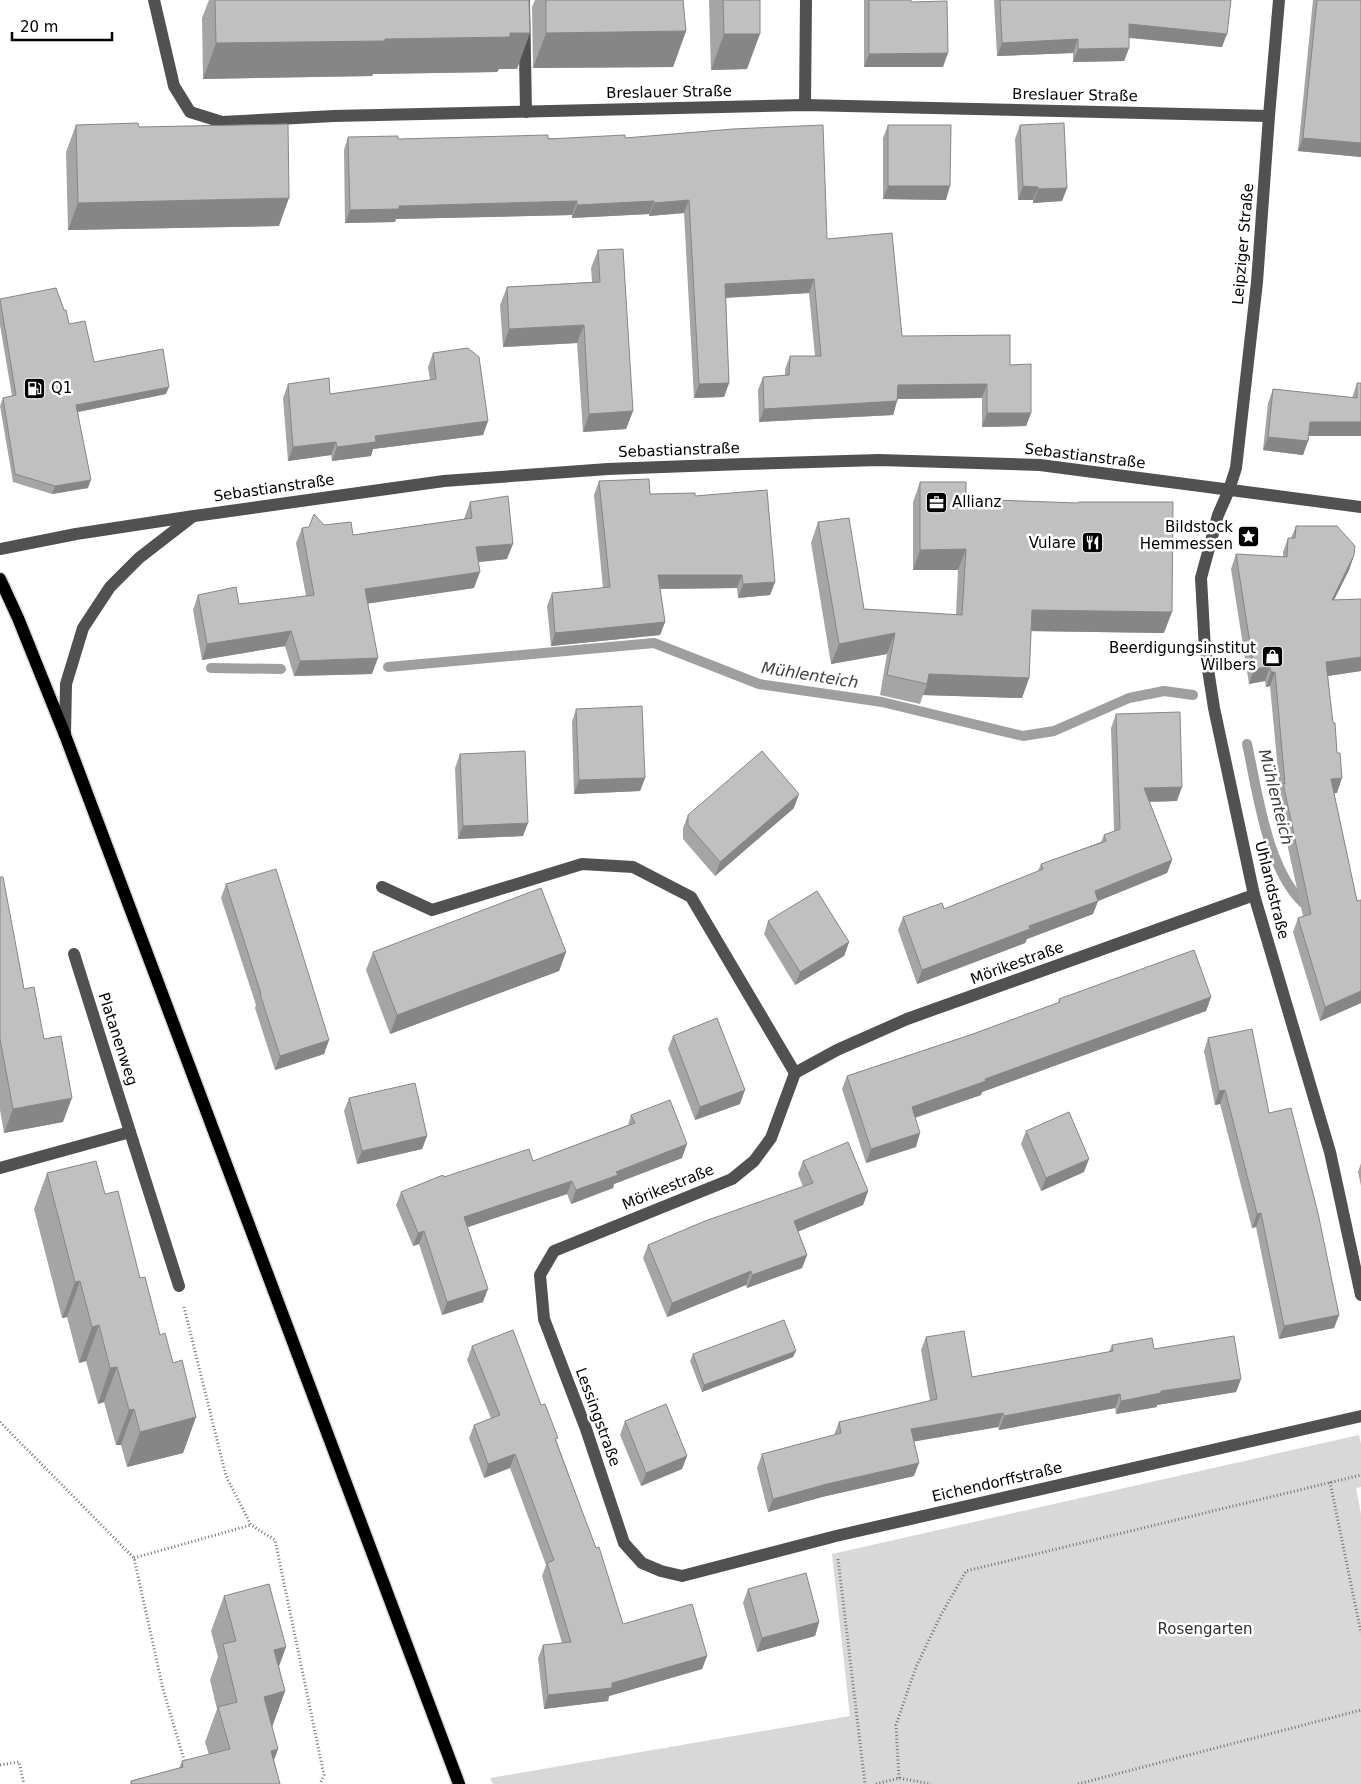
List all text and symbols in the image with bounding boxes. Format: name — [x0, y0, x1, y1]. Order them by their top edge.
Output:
scale bar — [12, 10, 112, 42]
text: 20 m — [20, 18, 58, 36]
street label: Breslauer Straße — [606, 82, 732, 102]
street label: Breslauer Straße — [1012, 85, 1138, 105]
street label: Leipziger Straße — [1229, 182, 1257, 306]
fuel station icon: Q1 — [23, 376, 47, 400]
place label: Q1 — [51, 379, 72, 397]
street label: Sebastianstraße — [618, 439, 740, 461]
street label: Sebastianstraße — [1023, 440, 1147, 472]
street label: Sebastianstraße — [212, 471, 336, 505]
office icon: Allianz — [924, 490, 948, 514]
place label: Allianz — [952, 493, 1001, 511]
place label: Bildstock Hemmessen — [1140, 518, 1233, 553]
place icon: Bildstock Hemmessen — [1237, 524, 1261, 548]
restaurant icon: Vulare — [1080, 531, 1104, 555]
place label: Vulare — [1029, 534, 1076, 552]
place label: Beerdigungsinstitut Wilbers — [1109, 639, 1256, 674]
shop icon: Beerdigungsinstitut Wilbers — [1260, 645, 1284, 669]
water label: Mühlenteich — [760, 658, 860, 692]
water label: Mühlenteich — [1255, 747, 1297, 847]
street label: Uhlandstraße — [1251, 839, 1293, 941]
street label: Mörikestraße — [968, 938, 1066, 988]
street label: Platanenweg — [94, 990, 142, 1088]
street label: Mörikestraße — [619, 1160, 717, 1214]
street label: Lessingstraße — [572, 1365, 624, 1469]
street label: Eichendorffstraße — [930, 1458, 1064, 1506]
park label: Rosengarten — [1158, 1620, 1252, 1638]

